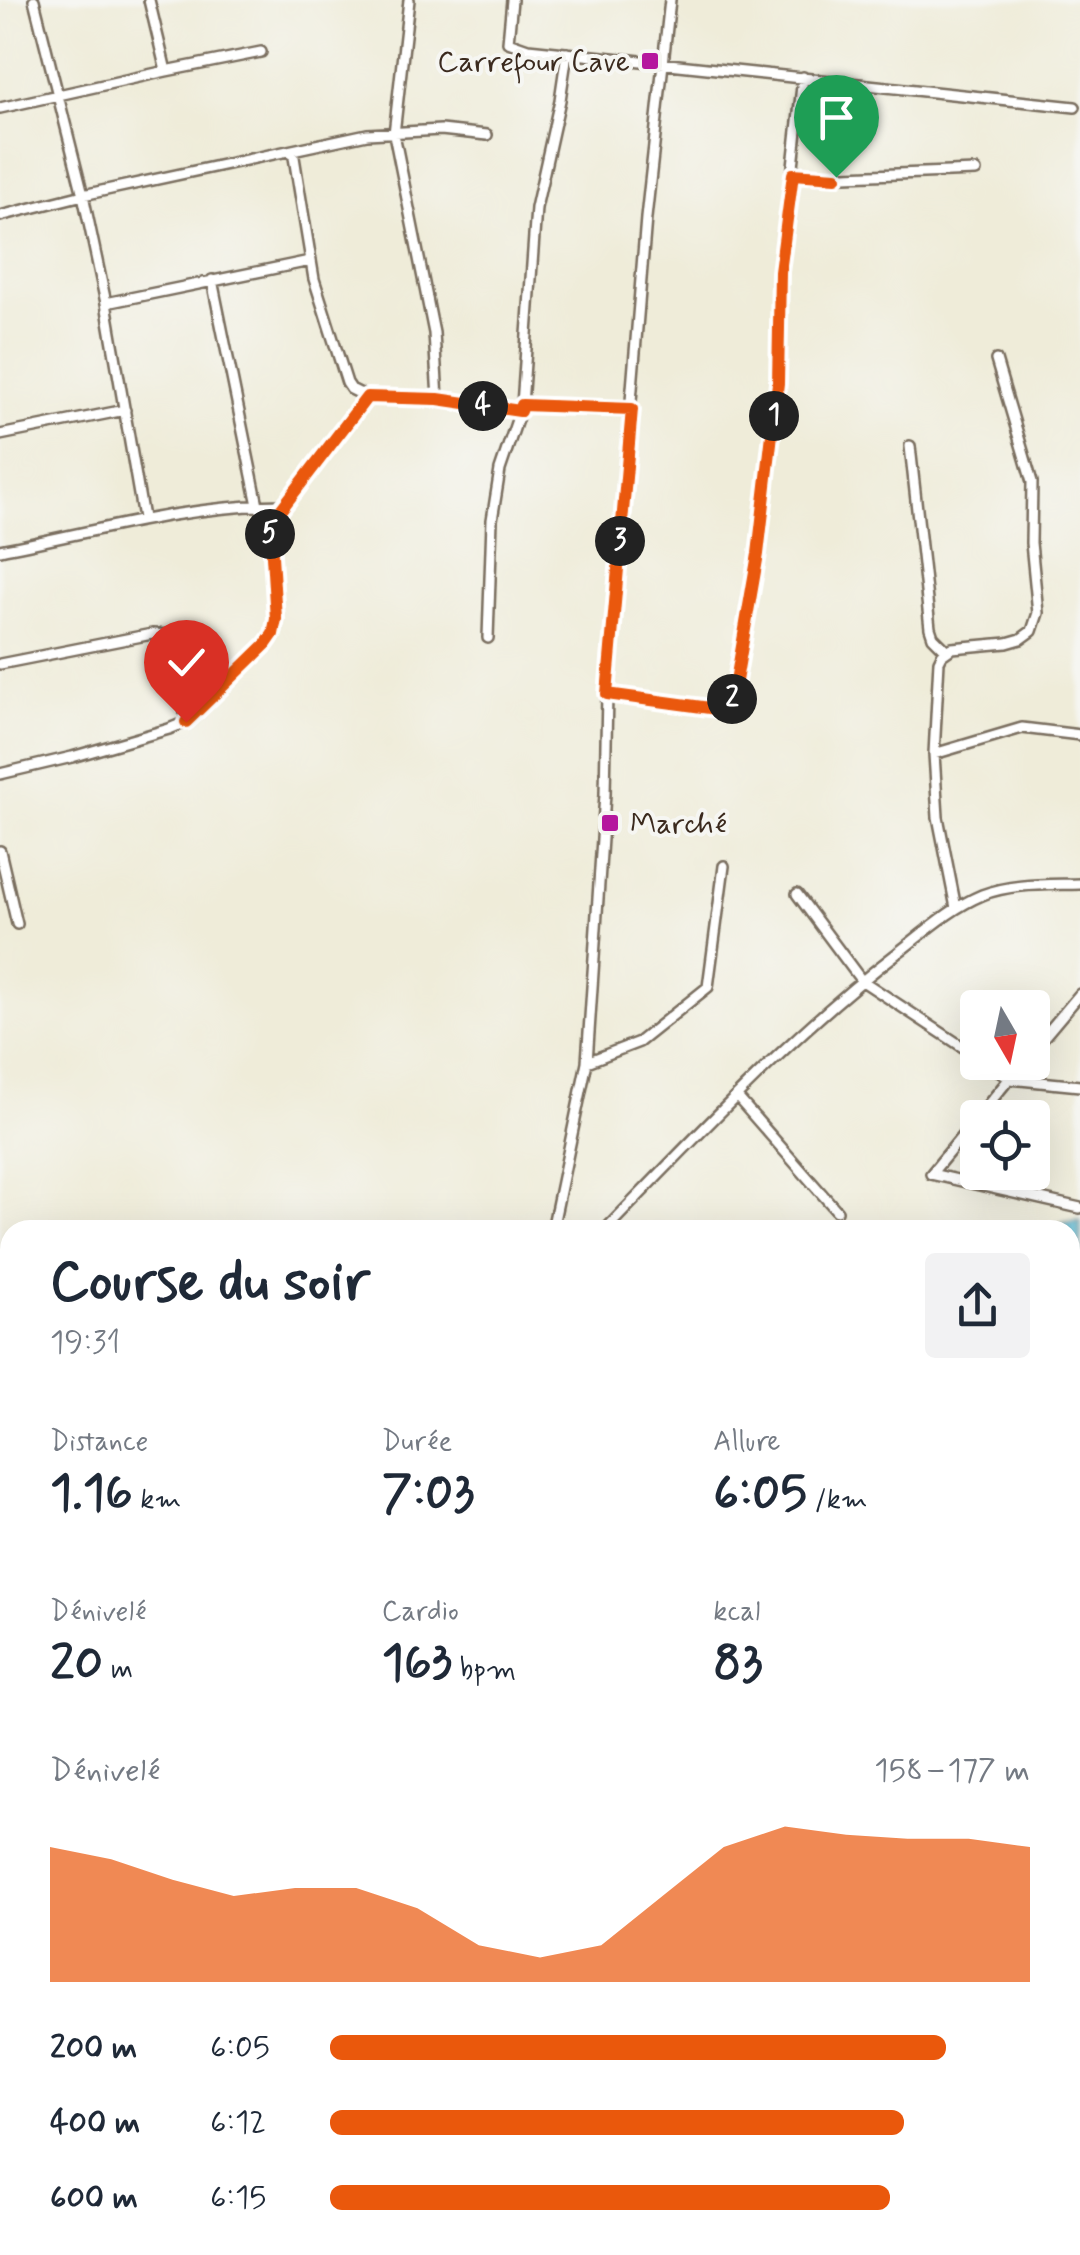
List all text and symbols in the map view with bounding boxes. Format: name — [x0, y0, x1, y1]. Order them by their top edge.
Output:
place label: Carrefour Cave — [437, 43, 630, 84]
marker: Carrefour Cave — [639, 50, 661, 72]
pin — [794, 75, 879, 178]
icon: arrive — [809, 90, 864, 145]
pin: 4 — [458, 381, 508, 431]
text: 4 — [475, 387, 491, 424]
pin: 1 — [749, 391, 799, 441]
text: 1 — [768, 397, 780, 434]
pin: 5 — [245, 509, 295, 559]
text: 5 — [262, 515, 278, 552]
pin: 3 — [595, 516, 645, 566]
text: 3 — [614, 522, 626, 559]
pin — [144, 620, 229, 723]
icon: check — [159, 635, 214, 690]
pin: 2 — [707, 674, 757, 724]
text: 2 — [725, 680, 739, 717]
place label: Marché — [630, 805, 727, 844]
marker: Marché — [599, 812, 621, 834]
north arrow — [960, 990, 1050, 1080]
map controls — [960, 990, 1050, 1190]
button: locate — [960, 1100, 1050, 1190]
text: Course du soir — [50, 1248, 370, 1320]
button: share — [925, 1253, 1030, 1358]
text: 19:31 — [50, 1322, 120, 1364]
text: Distance — [50, 1424, 148, 1461]
text: Durée — [382, 1424, 452, 1461]
text: Allure — [713, 1424, 781, 1461]
text: 1.16 — [50, 1461, 133, 1527]
text: 7:03 — [382, 1461, 474, 1527]
text: 6:05 — [713, 1461, 807, 1527]
text: km — [133, 1482, 181, 1519]
text: /km — [807, 1482, 868, 1519]
text: Dénivelé — [50, 1594, 147, 1631]
text: Cardio — [382, 1594, 459, 1631]
text: kcal — [713, 1594, 760, 1631]
text: 20 — [50, 1631, 103, 1697]
text: 163 — [382, 1631, 452, 1697]
text: 83 — [713, 1631, 763, 1697]
text: m — [103, 1652, 133, 1689]
text: bpm — [452, 1652, 516, 1689]
text: Dénivelé — [50, 1750, 160, 1792]
text: 158–177 m — [874, 1750, 1030, 1792]
text: 200 m — [50, 2027, 137, 2069]
text: 6:05 — [210, 2027, 270, 2069]
text: 400 m — [50, 2102, 140, 2144]
text: 6:12 — [210, 2102, 266, 2144]
text: 600 m — [50, 2177, 138, 2219]
text: 6:15 — [210, 2177, 266, 2219]

